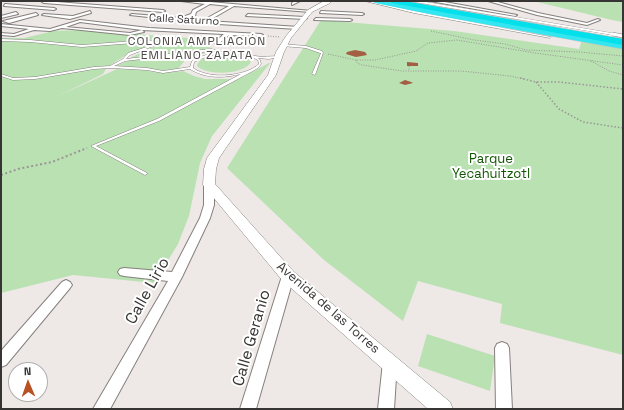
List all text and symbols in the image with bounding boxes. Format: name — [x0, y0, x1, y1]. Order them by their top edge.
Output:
street label: Calle Saturno — [149, 12, 219, 28]
district label: COLONIA AMPLIACIÓN EMILIANO ZAPATA — [128, 35, 266, 63]
park label: Parque Yecahuitzotl — [452, 151, 530, 182]
street label: Calle Lirio — [122, 254, 174, 328]
street label: Avenida de las Torres — [273, 259, 383, 357]
street label: Calle Geranio — [229, 288, 275, 388]
north arrow — [8, 362, 48, 402]
text: N — [24, 364, 32, 378]

